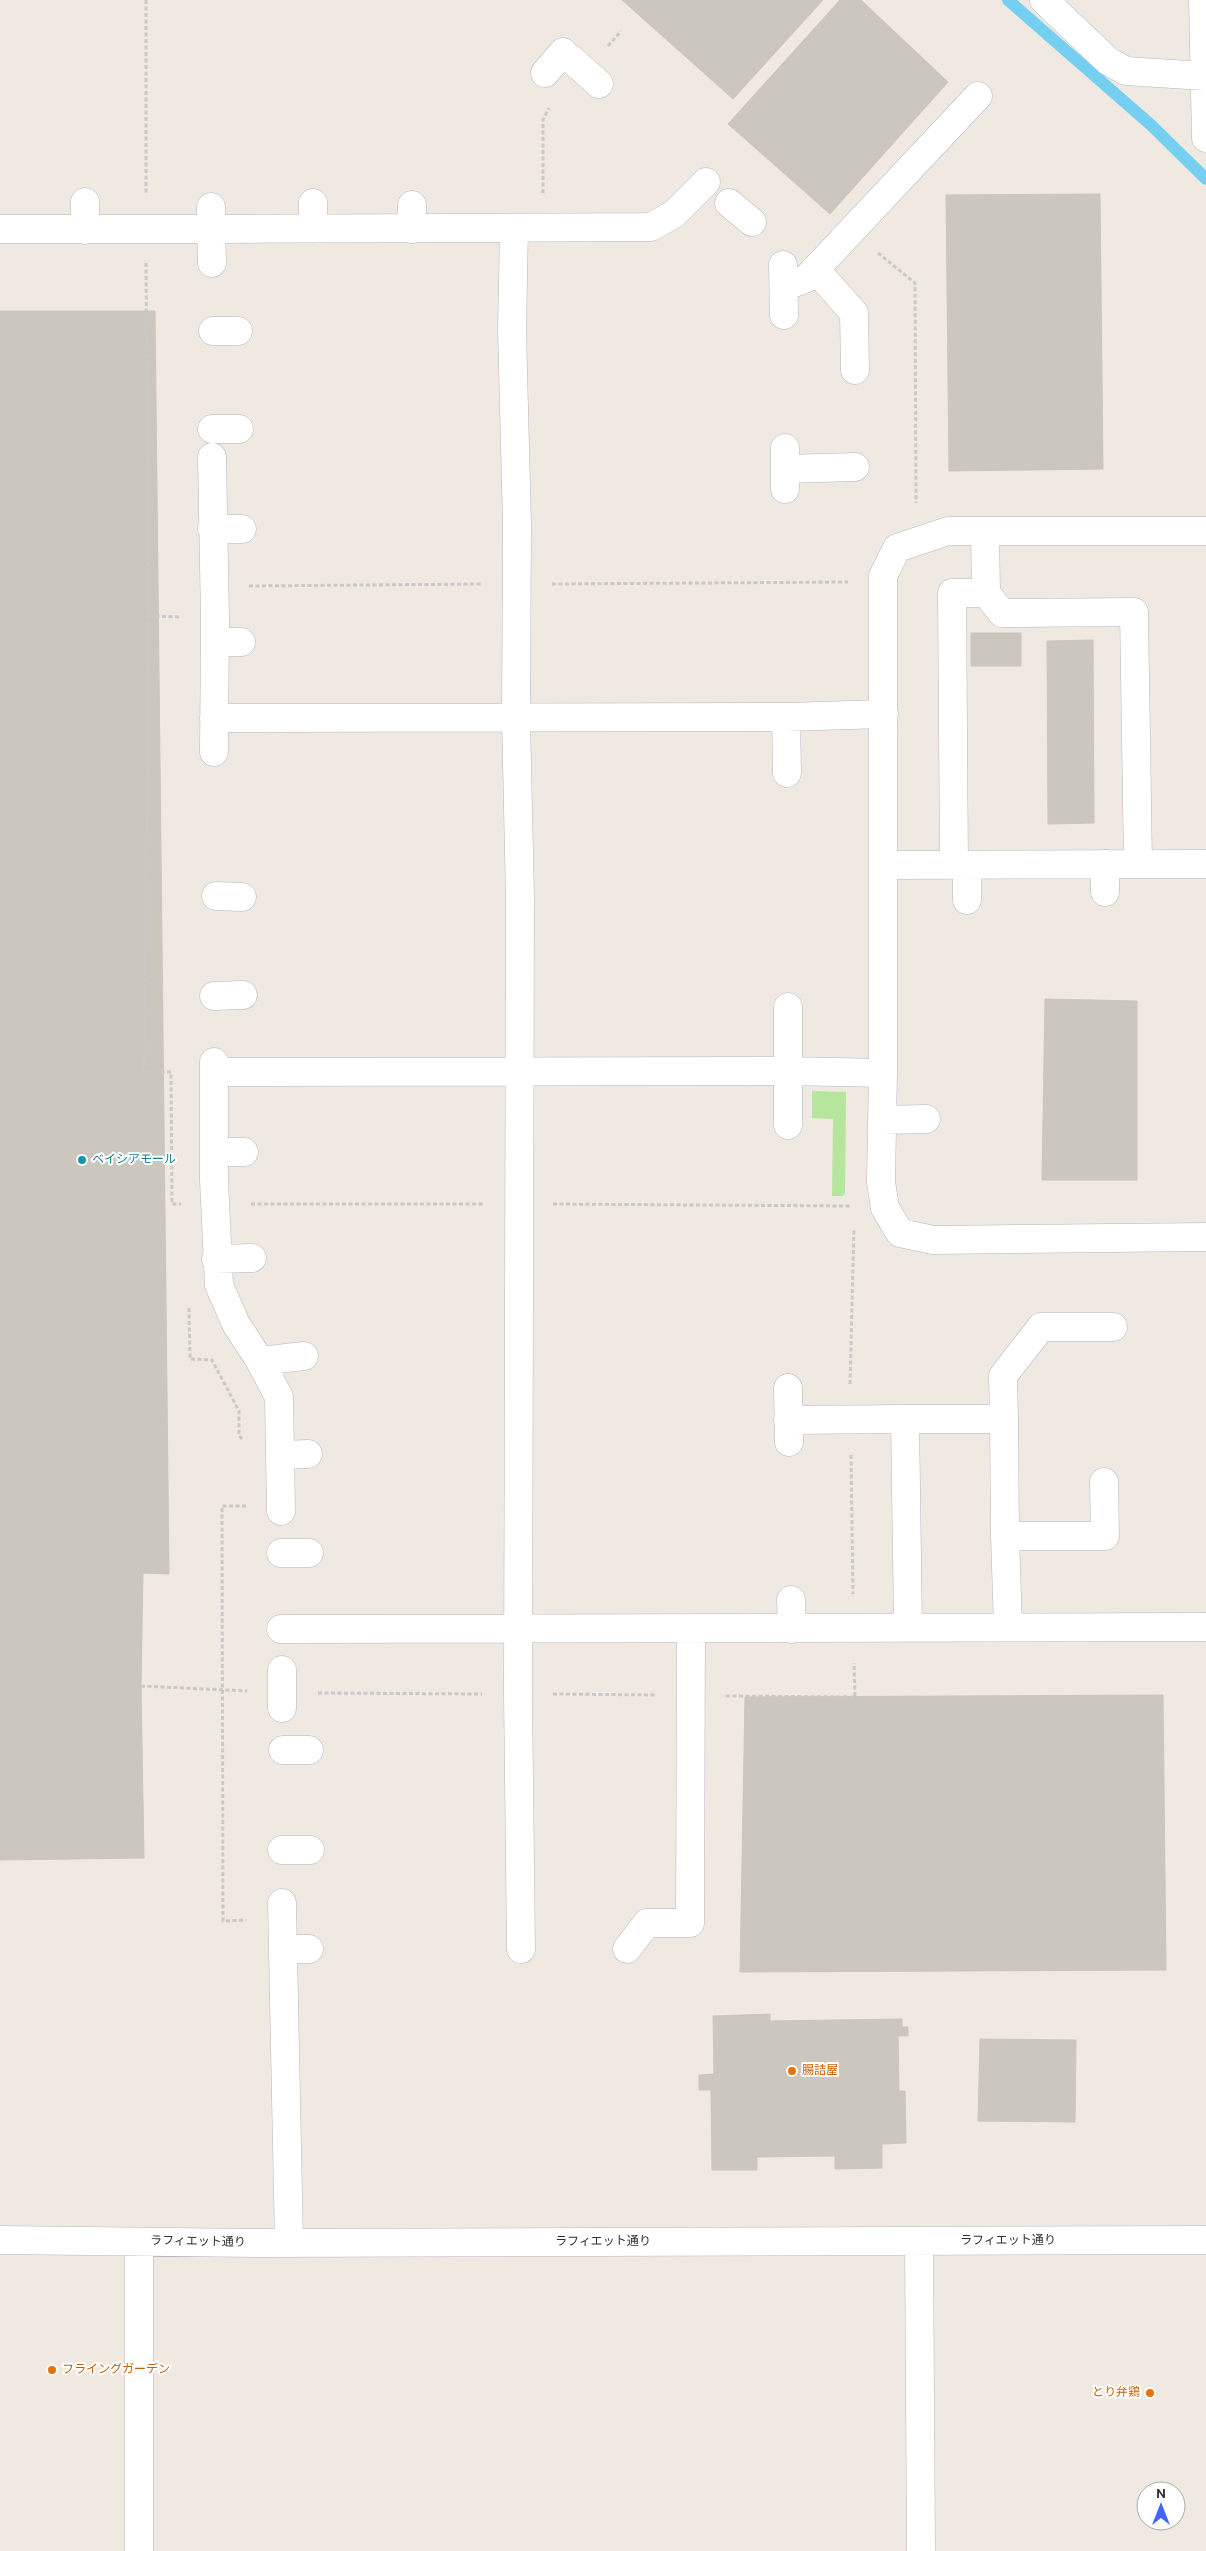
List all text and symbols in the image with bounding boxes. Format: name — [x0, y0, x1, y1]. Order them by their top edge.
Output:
place label: ベイシアモール — [92, 1152, 176, 1168]
marker: ベイシアモール — [76, 1154, 88, 1166]
place label: 腸詰屋 — [802, 2063, 838, 2079]
marker: 腸詰屋 — [786, 2065, 798, 2077]
street label: ラフィエット通り — [150, 2233, 246, 2251]
street label: ラフィエット通り — [960, 2233, 1056, 2249]
street label: ラフィエット通り — [555, 2234, 651, 2250]
place label: フライングガーデン — [62, 2362, 170, 2378]
marker: フライングガーデン — [46, 2364, 58, 2376]
place label: とり弁鶏 — [1092, 2385, 1140, 2401]
marker: とり弁鶏 — [1144, 2387, 1156, 2399]
north arrow — [1136, 2481, 1186, 2531]
text: N — [1156, 2486, 1166, 2503]

